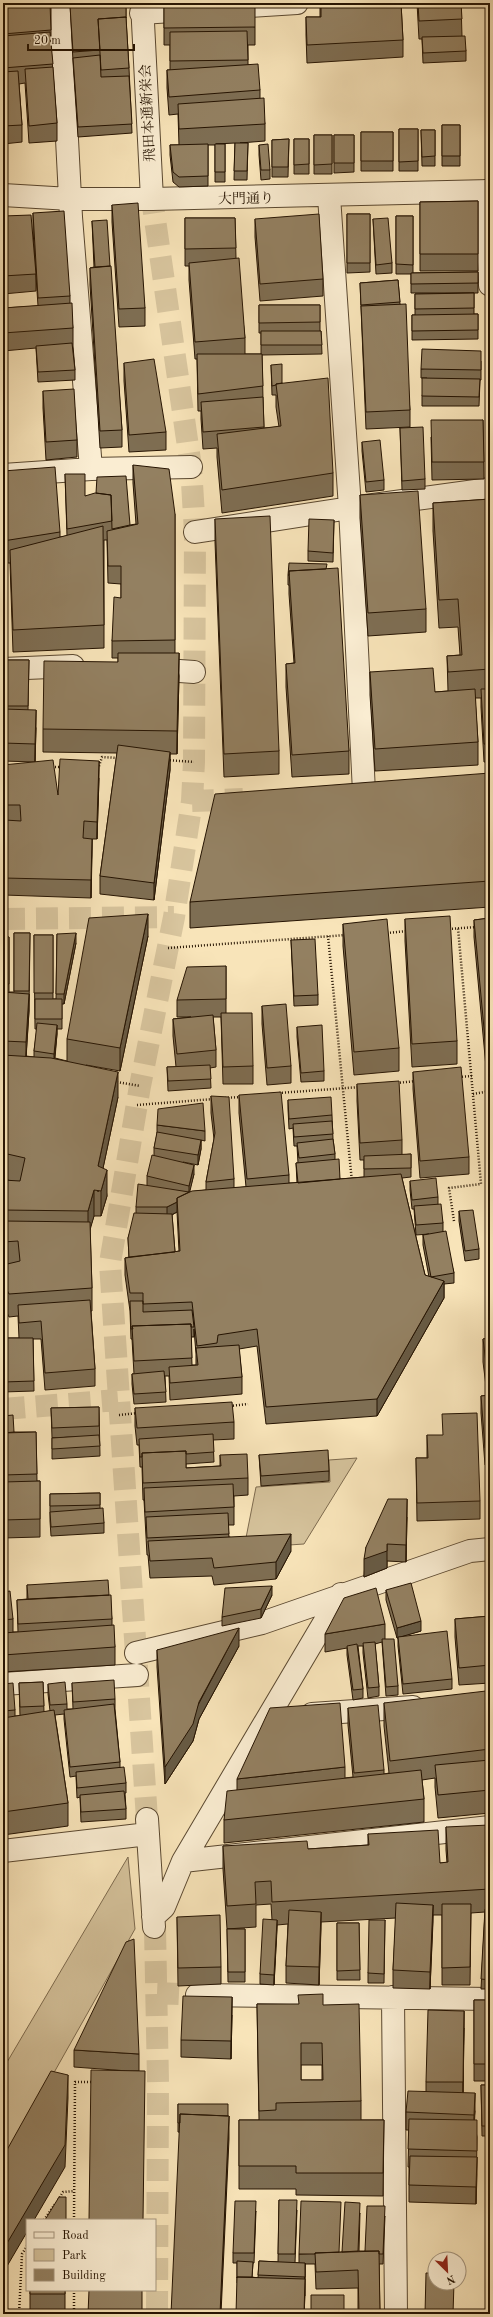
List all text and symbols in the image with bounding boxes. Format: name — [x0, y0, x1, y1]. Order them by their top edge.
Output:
scale bar — [28, 26, 134, 52]
text: 20 m — [34, 35, 61, 47]
street label: 飛田本通新栄会 — [137, 64, 158, 162]
street label: 大門通り — [218, 191, 274, 206]
legend — [26, 2219, 156, 2291]
text: Road — [62, 2230, 89, 2242]
text: Park — [62, 2250, 87, 2262]
north arrow — [427, 2251, 467, 2291]
text: Building — [62, 2270, 106, 2282]
text: N — [444, 2272, 457, 2286]

